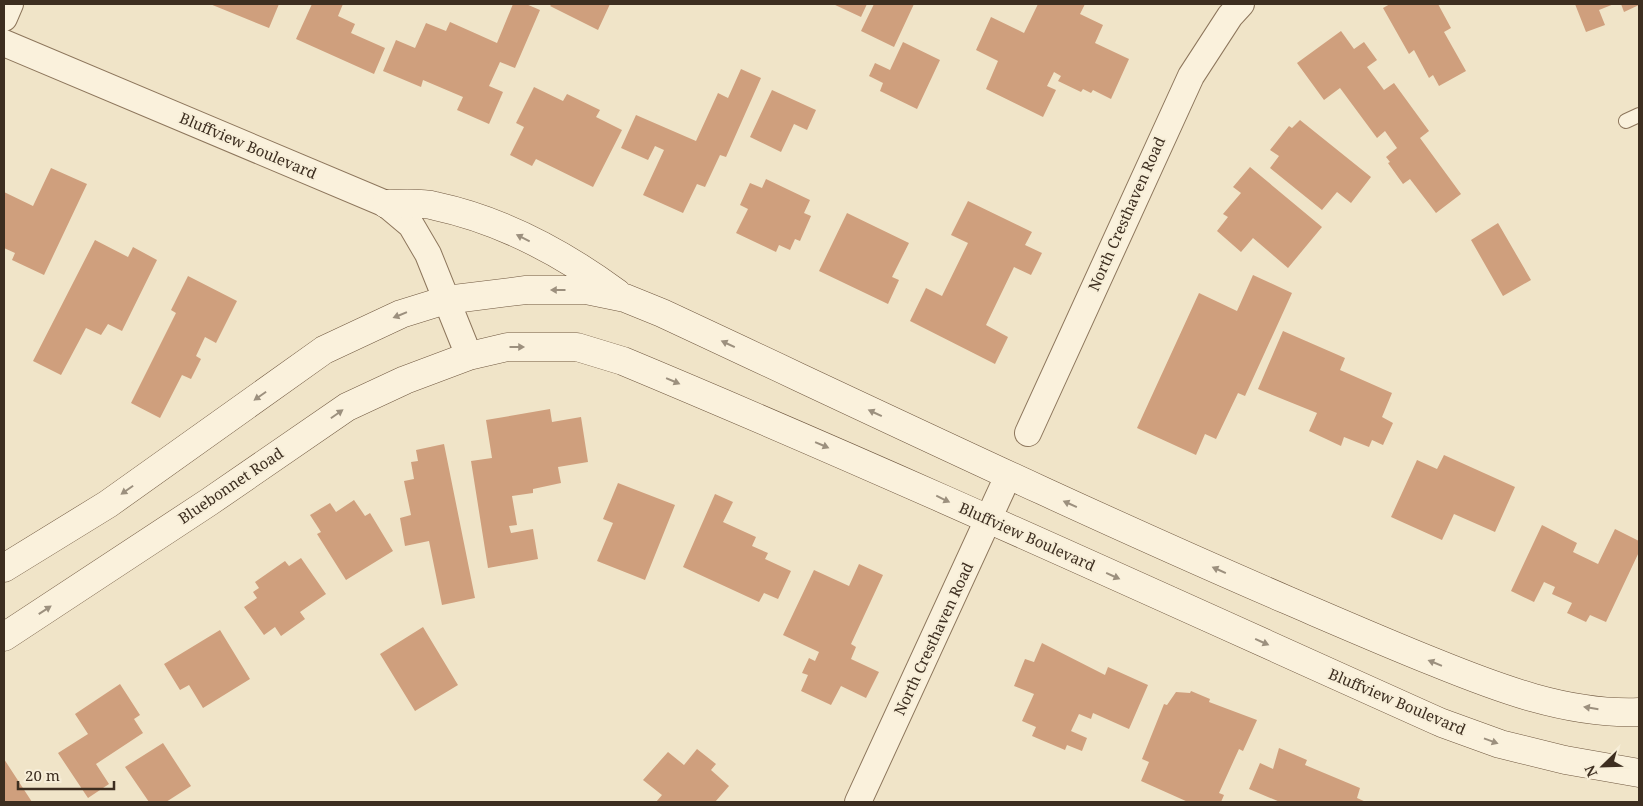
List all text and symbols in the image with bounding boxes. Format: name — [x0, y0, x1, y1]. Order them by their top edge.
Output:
street label: Bluffview Boulevard — [177, 107, 320, 183]
street label: North Cresthaven Road — [1083, 133, 1169, 294]
one-way arrow — [516, 233, 530, 241]
one-way arrow — [550, 286, 566, 294]
one-way arrow — [393, 311, 407, 319]
one-way arrow — [721, 339, 735, 347]
one-way arrow — [509, 343, 525, 351]
one-way arrow — [666, 378, 680, 386]
one-way arrow — [253, 391, 267, 401]
one-way arrow — [868, 408, 882, 416]
one-way arrow — [330, 409, 344, 419]
one-way arrow — [815, 441, 829, 449]
street label: Bluebonnet Road — [174, 443, 287, 528]
one-way arrow — [121, 485, 134, 495]
one-way arrow — [936, 495, 950, 503]
street label: Bluffview Boulevard — [956, 497, 1099, 575]
one-way arrow — [1063, 499, 1077, 507]
street label: North Cresthaven Road — [889, 559, 977, 718]
one-way arrow — [1212, 565, 1226, 573]
one-way arrow — [1106, 573, 1120, 581]
one-way arrow — [38, 605, 51, 615]
one-way arrow — [1255, 639, 1269, 647]
one-way arrow — [1428, 658, 1443, 666]
street label: Bluffview Boulevard — [1326, 663, 1469, 739]
one-way arrow — [1583, 704, 1599, 712]
one-way arrow — [1484, 738, 1499, 745]
north arrow — [1578, 741, 1628, 791]
scale bar — [18, 758, 114, 790]
text: N — [1580, 762, 1601, 780]
text: 20 m — [25, 765, 60, 785]

